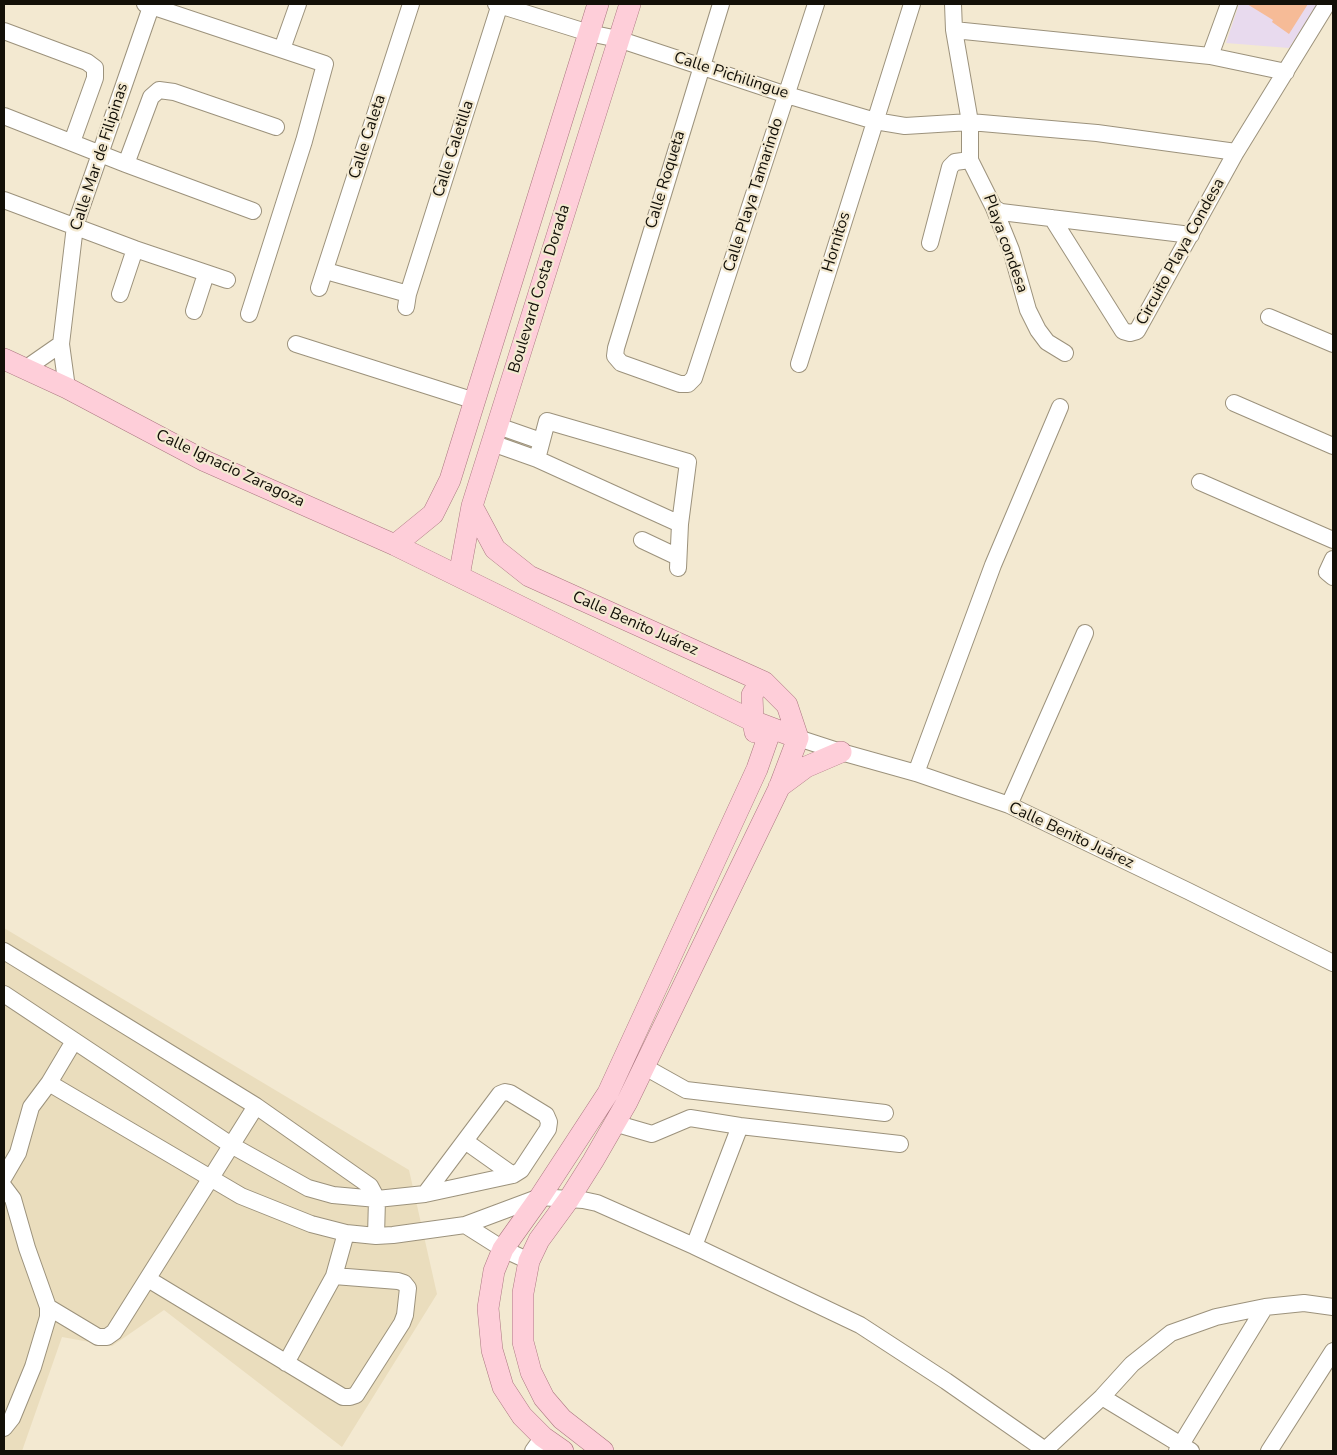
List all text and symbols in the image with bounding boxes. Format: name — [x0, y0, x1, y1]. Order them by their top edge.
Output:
street label: Calle Pichilingue — [671, 48, 791, 104]
street label: Calle Mar de Filipinas — [67, 81, 133, 233]
street label: Calle Caleta — [345, 93, 391, 181]
street label: Calle Caletilla — [429, 98, 479, 200]
street label: Calle Playa Tamarindo — [720, 116, 788, 274]
street label: Calle Roqueta — [642, 129, 690, 231]
street label: Circuito Playa Condesa — [1133, 175, 1229, 329]
street label: Playa condesa — [978, 192, 1032, 296]
street label: Boulevard Costa Dorada — [505, 203, 575, 375]
street label: Hornitos — [819, 210, 855, 274]
street label: Calle Ignacio Zaragoza — [153, 426, 307, 512]
street label: Calle Benito Juárez — [569, 588, 701, 660]
street label: Calle Benito Juárez — [1005, 799, 1137, 873]

